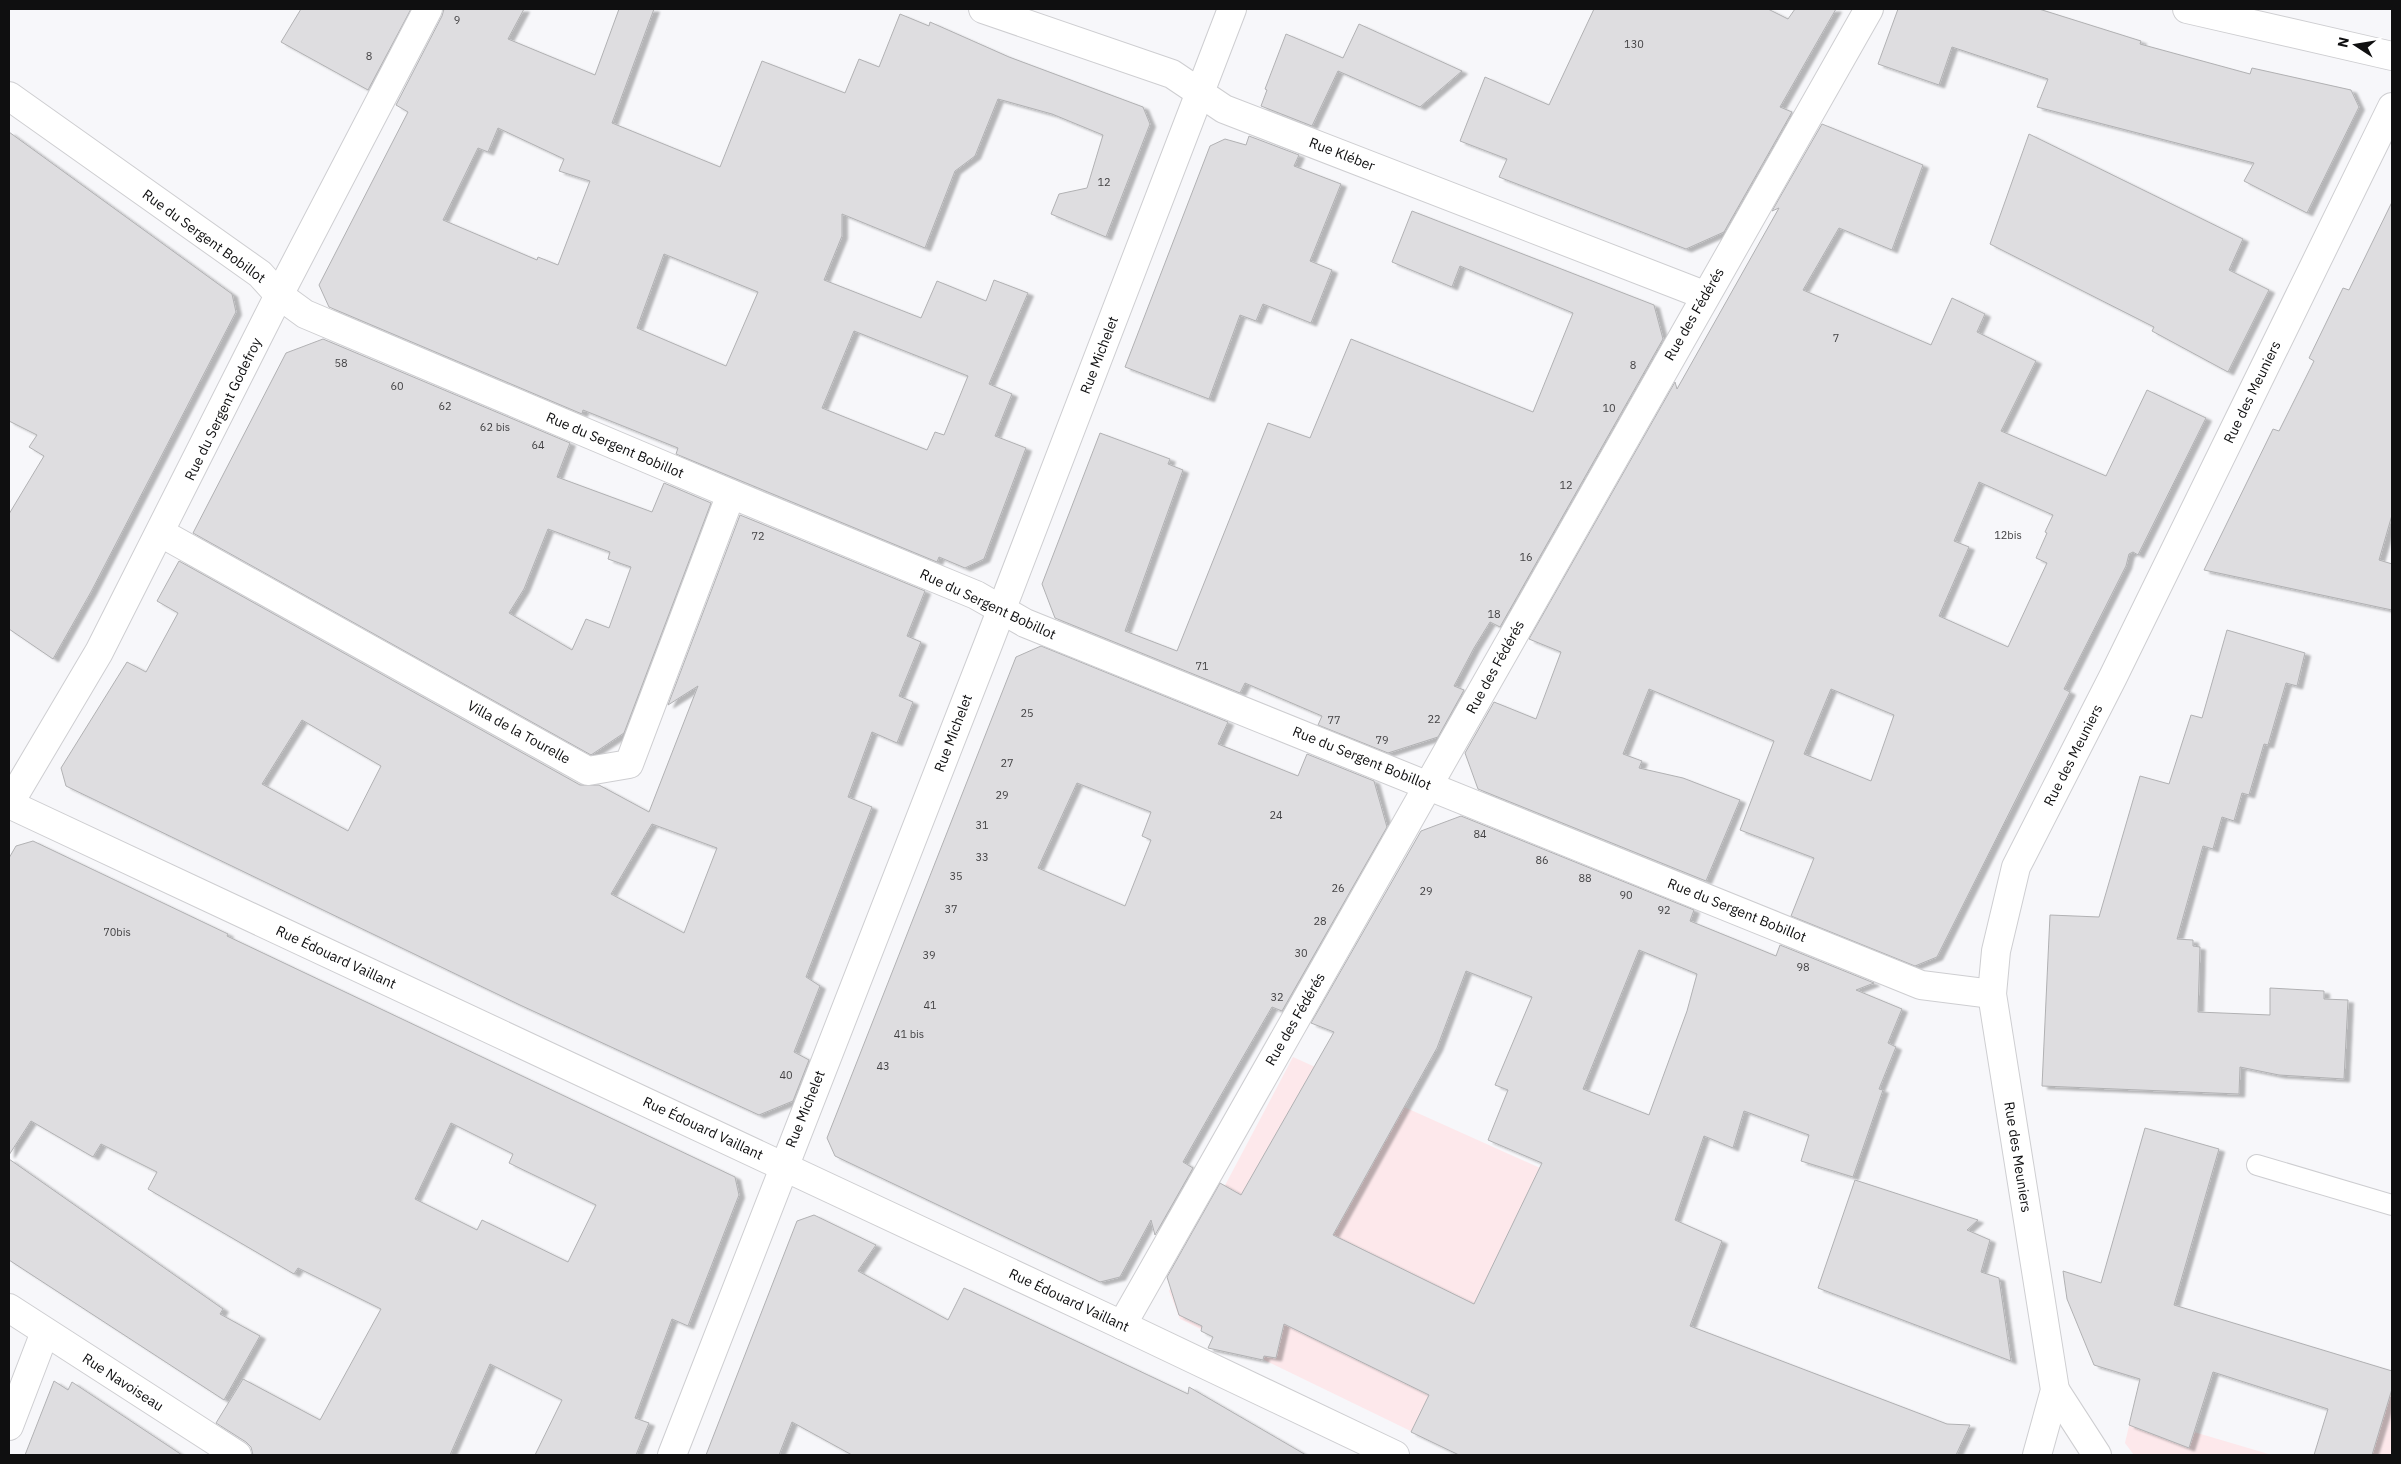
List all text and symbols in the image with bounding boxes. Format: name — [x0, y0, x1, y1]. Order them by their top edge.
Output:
house number: 9 — [454, 13, 460, 27]
north arrow — [2331, 20, 2381, 70]
text: N — [2333, 35, 2353, 49]
house number: 130 — [1624, 37, 1644, 51]
house number: 8 — [366, 49, 372, 63]
street label: Rue Kléber — [1306, 133, 1378, 175]
house number: 12 — [1097, 175, 1111, 189]
street label: Rue du Sergent Bobillot — [139, 185, 269, 287]
street label: Rue des Fédérés — [1660, 264, 1728, 364]
street label: Rue Michelet — [1076, 313, 1122, 396]
house number: 7 — [1833, 331, 1839, 345]
street label: Rue du Sergent Godefroy — [181, 335, 265, 483]
street label: Rue des Meuniers — [2219, 338, 2285, 446]
house number: 58 — [334, 356, 348, 370]
house number: 8 — [1630, 358, 1636, 372]
house number: 60 — [390, 379, 404, 393]
house number: 62 — [438, 399, 452, 413]
house number: 10 — [1602, 401, 1616, 415]
street label: Rue du Sergent Bobillot — [543, 408, 687, 482]
house number: 62 bis — [480, 420, 510, 434]
house number: 64 — [531, 438, 545, 452]
house number: 12 — [1559, 478, 1573, 492]
house number: 12bis — [1994, 528, 2022, 542]
house number: 72 — [751, 529, 765, 543]
house number: 16 — [1519, 550, 1533, 564]
street label: Rue du Sergent Bobillot — [917, 565, 1059, 643]
house number: 18 — [1487, 607, 1501, 621]
street label: Rue des Fédérés — [1462, 617, 1528, 717]
house number: 71 — [1195, 659, 1209, 673]
street label: Rue Michelet — [930, 691, 976, 774]
street label: Villa de la Tourelle — [464, 696, 574, 768]
street label: Rue des Meuniers — [2040, 701, 2107, 809]
house number: 25 — [1020, 706, 1034, 720]
house number: 22 — [1427, 712, 1441, 726]
house number: 77 — [1327, 713, 1341, 727]
street label: Rue du Sergent Bobillot — [1290, 722, 1434, 794]
house number: 79 — [1375, 733, 1389, 747]
house number: 27 — [1000, 756, 1014, 770]
house number: 29 — [995, 788, 1009, 802]
house number: 24 — [1269, 808, 1283, 822]
house number: 31 — [975, 818, 989, 832]
house number: 84 — [1473, 827, 1487, 841]
house number: 33 — [975, 850, 989, 864]
house number: 86 — [1535, 853, 1549, 867]
house number: 35 — [949, 869, 963, 883]
house number: 88 — [1578, 871, 1592, 885]
street label: Rue du Sergent Bobillot — [1665, 874, 1809, 946]
house number: 26 — [1331, 881, 1345, 895]
house number: 29 — [1419, 884, 1433, 898]
house number: 90 — [1619, 888, 1633, 902]
house number: 37 — [944, 902, 958, 916]
house number: 92 — [1657, 903, 1671, 917]
house number: 28 — [1313, 914, 1327, 928]
street label: Rue Édouard Vaillant — [273, 920, 400, 993]
house number: 70bis — [103, 925, 131, 939]
house number: 30 — [1294, 946, 1308, 960]
house number: 39 — [922, 948, 936, 962]
house number: 98 — [1796, 960, 1810, 974]
street label: Rue des Fédérés — [1261, 969, 1329, 1069]
house number: 32 — [1270, 990, 1284, 1004]
house number: 41 — [923, 998, 937, 1012]
house number: 41 bis — [894, 1027, 924, 1041]
house number: 43 — [876, 1059, 890, 1073]
house number: 40 — [779, 1068, 793, 1082]
street label: Rue Michelet — [781, 1068, 829, 1150]
street label: Rue Édouard Vaillant — [640, 1091, 767, 1164]
street label: Rue des Meuniers — [2000, 1100, 2036, 1214]
street label: Rue Édouard Vaillant — [1006, 1263, 1133, 1336]
street label: Rue Navoiseau — [79, 1349, 167, 1415]

